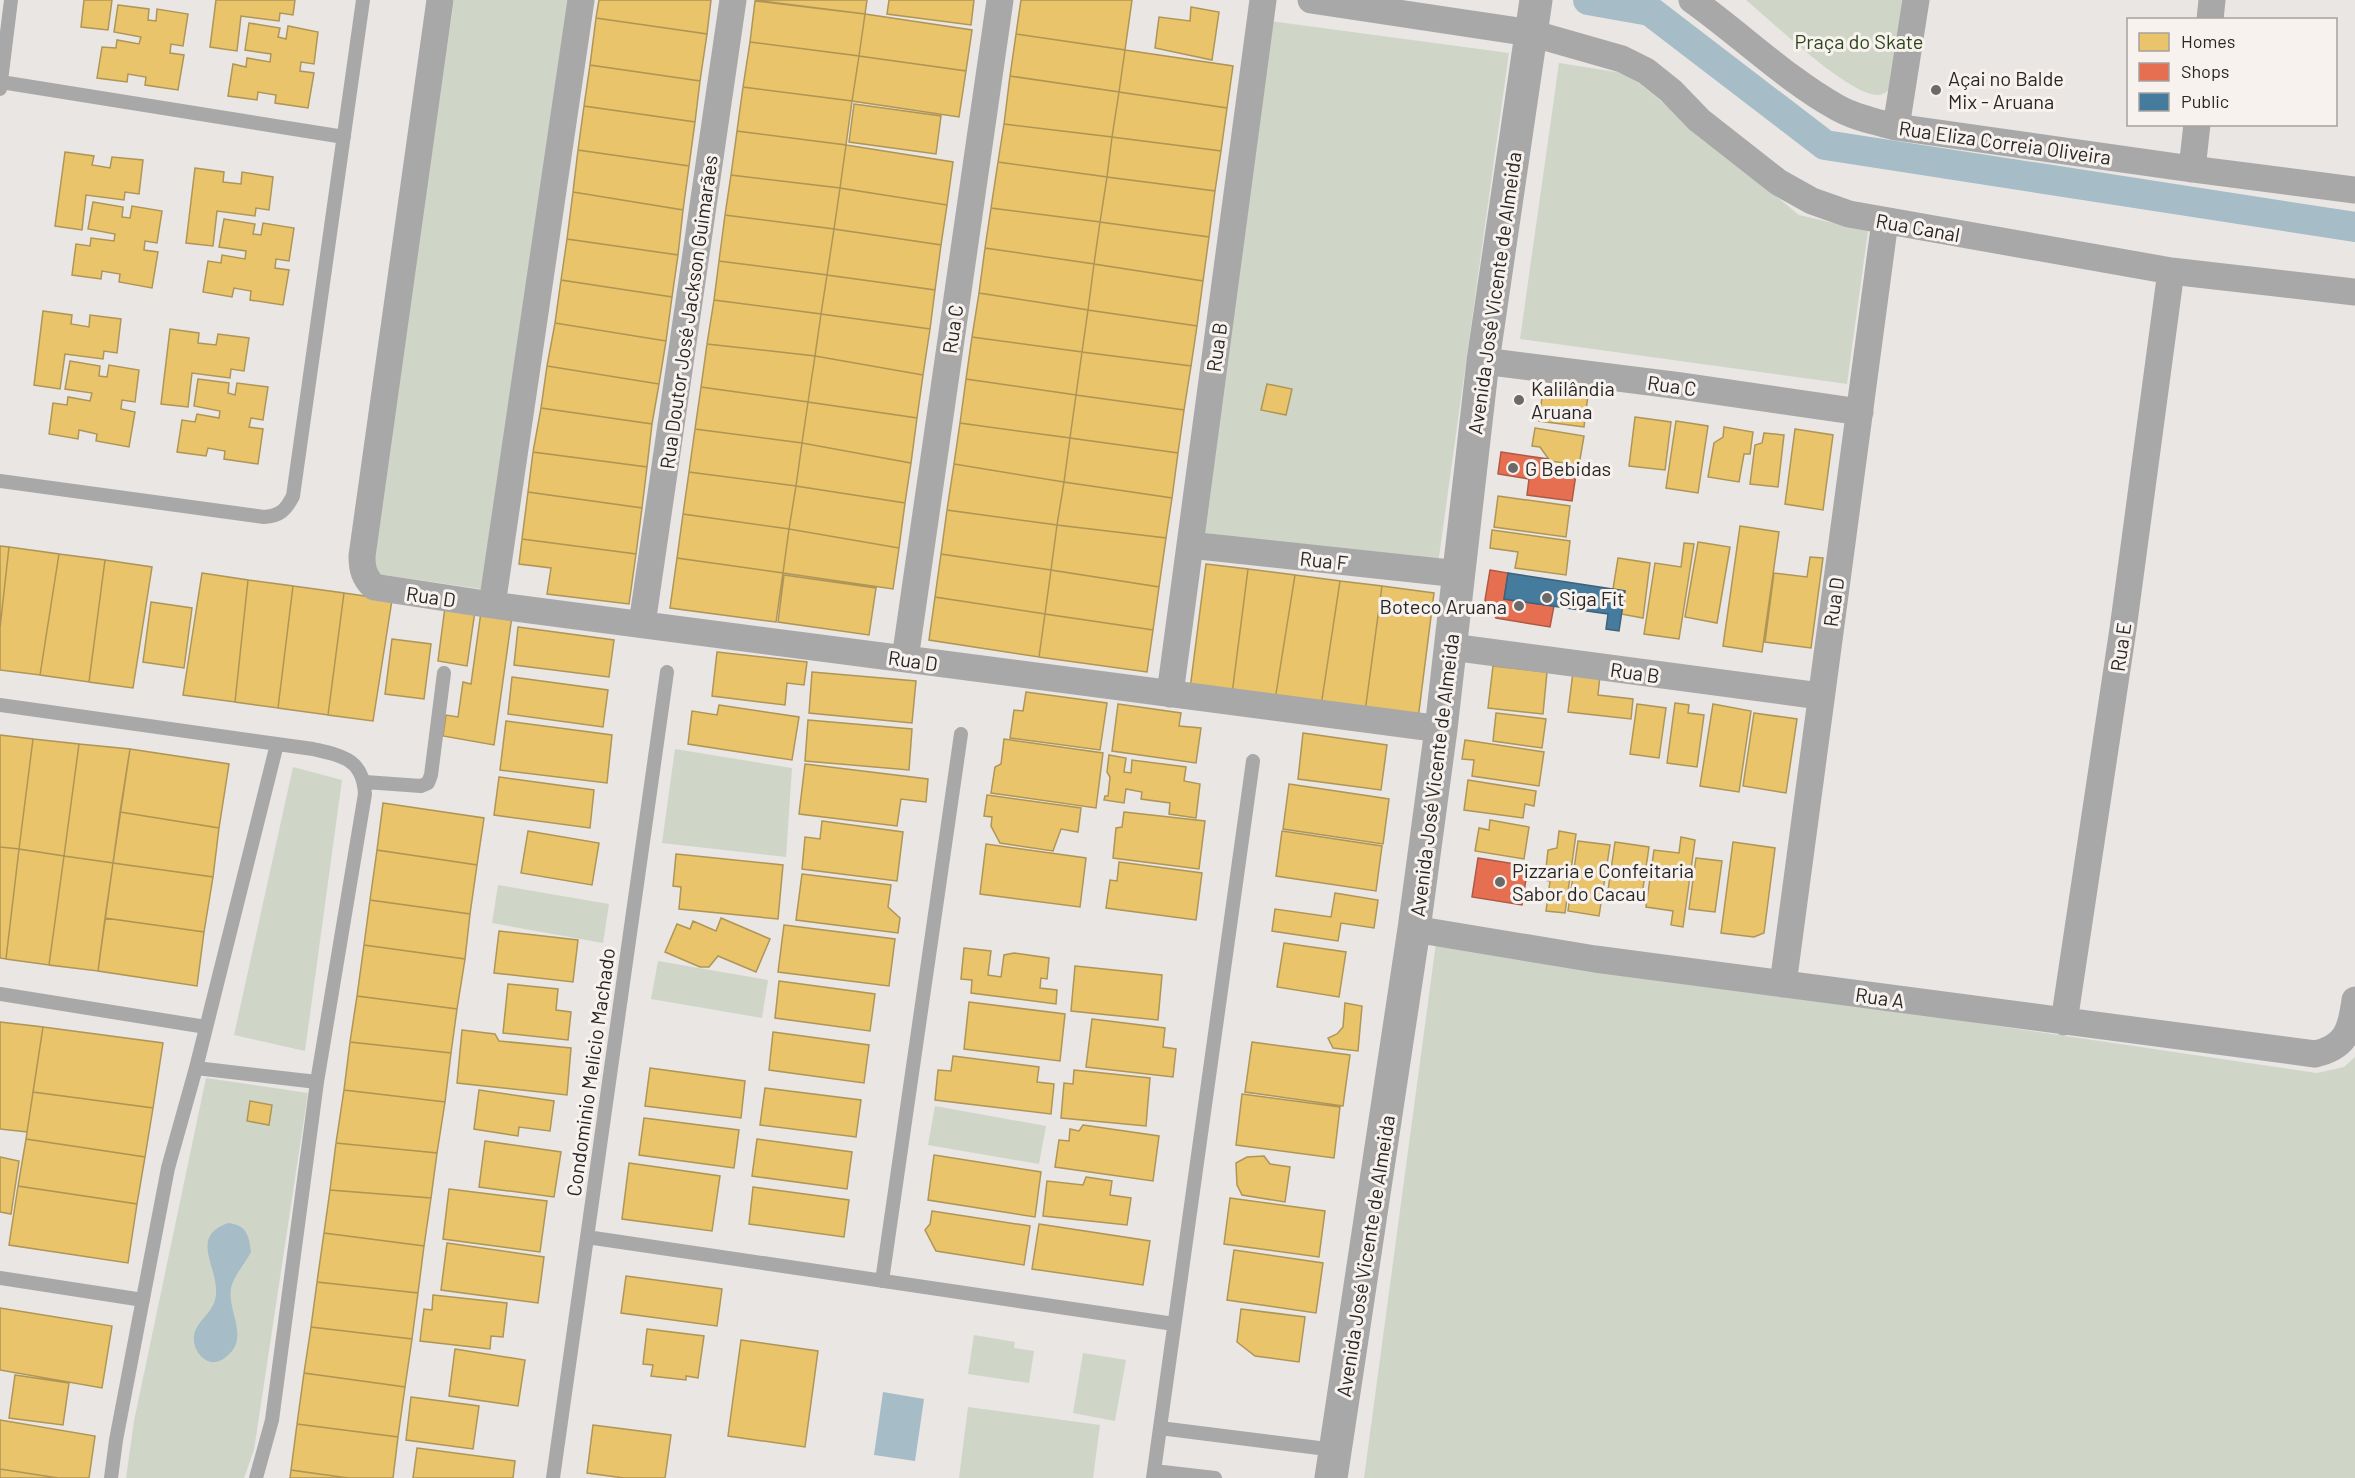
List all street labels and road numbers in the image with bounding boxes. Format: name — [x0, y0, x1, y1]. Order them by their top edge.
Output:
street label: Rua Eliza Correia Oliveira — [1897, 115, 2113, 169]
street label: Avenida José Vicente de Almeida — [1462, 150, 1526, 436]
street label: Rua Doutor José Jackson Guimarães — [654, 154, 722, 470]
street label: Rua Canal — [1874, 208, 1962, 246]
street label: Rua C — [937, 303, 967, 355]
street label: Rua B — [1201, 321, 1231, 373]
street label: Rua C — [1646, 370, 1698, 400]
street label: Rua F — [1299, 546, 1349, 574]
street label: Rua D — [1818, 576, 1848, 628]
street label: Rua D — [405, 581, 457, 611]
street label: Rua E — [2105, 621, 2135, 673]
street label: Avenida José Vicente de Almeida — [1405, 632, 1463, 918]
street label: Rua D — [887, 645, 939, 675]
street label: Rua B — [1609, 657, 1661, 687]
street label: Condominio Melicio Machado — [561, 946, 619, 1198]
street label: Rua A — [1854, 982, 1906, 1012]
street label: Avenida José Vicente de Almeida — [1331, 1113, 1399, 1399]

